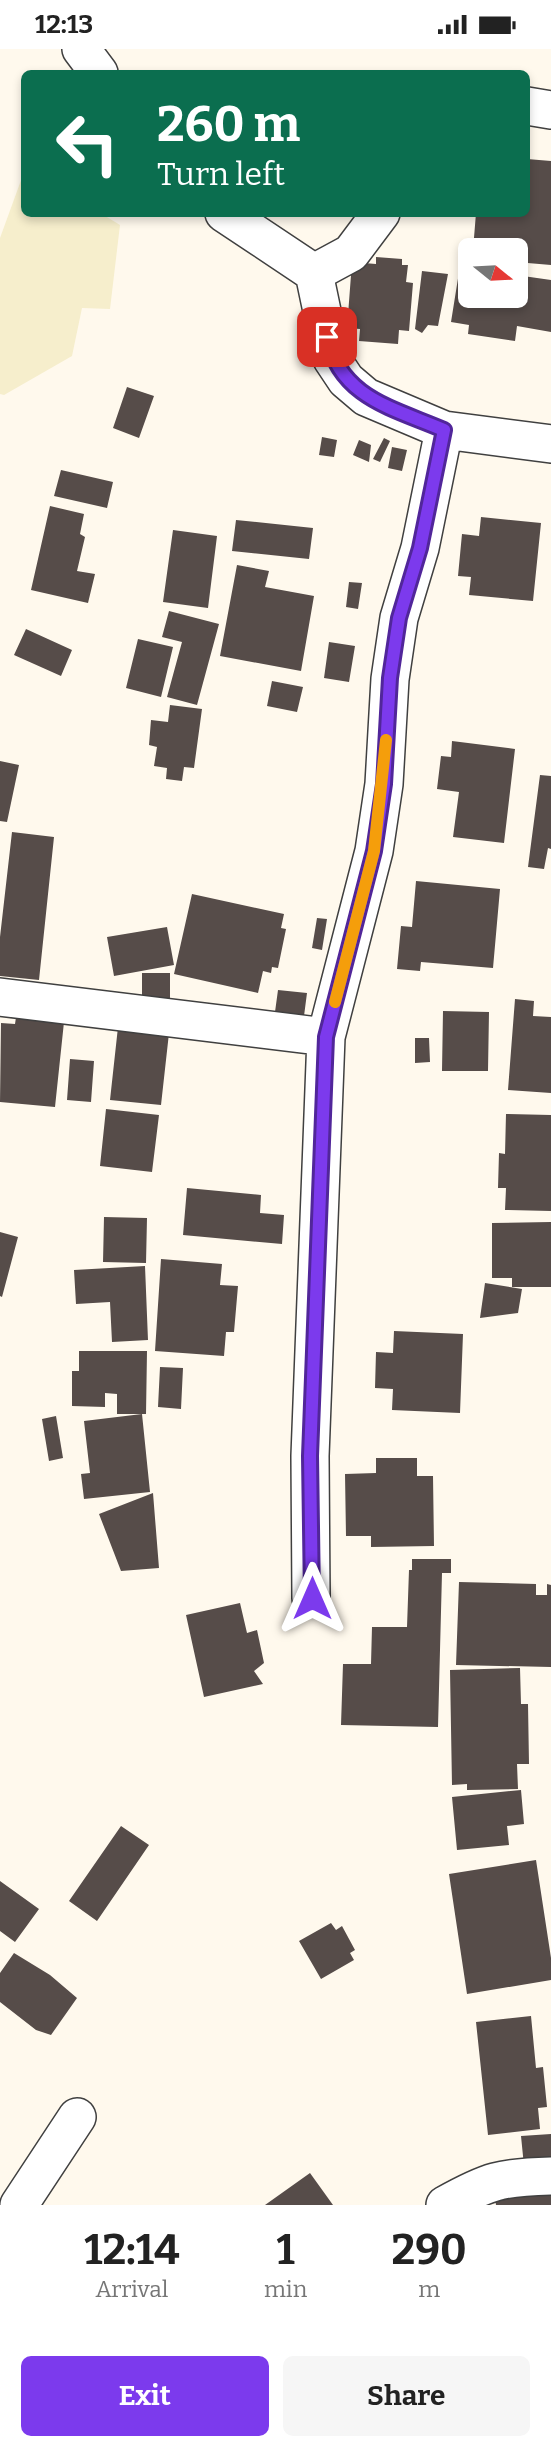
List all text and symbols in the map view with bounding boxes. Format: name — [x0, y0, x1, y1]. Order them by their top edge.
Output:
text: 12:13 — [35, 9, 93, 40]
text: 260 m — [157, 95, 300, 154]
icon: left — [42, 98, 133, 189]
text: Turn left — [157, 155, 285, 193]
north arrow — [458, 238, 528, 308]
map controls — [458, 238, 528, 308]
pin — [297, 307, 357, 367]
icon: arrive — [308, 318, 346, 356]
position arrow — [275, 1561, 349, 1635]
text: 12:14 — [84, 2225, 180, 2275]
text: 1 — [277, 2225, 295, 2275]
text: 290 — [392, 2225, 467, 2275]
text: Arrival — [96, 2275, 168, 2303]
text: min — [264, 2275, 307, 2303]
text: m — [418, 2275, 440, 2303]
button: Exit — [21, 2356, 269, 2436]
button: Share — [283, 2356, 530, 2436]

